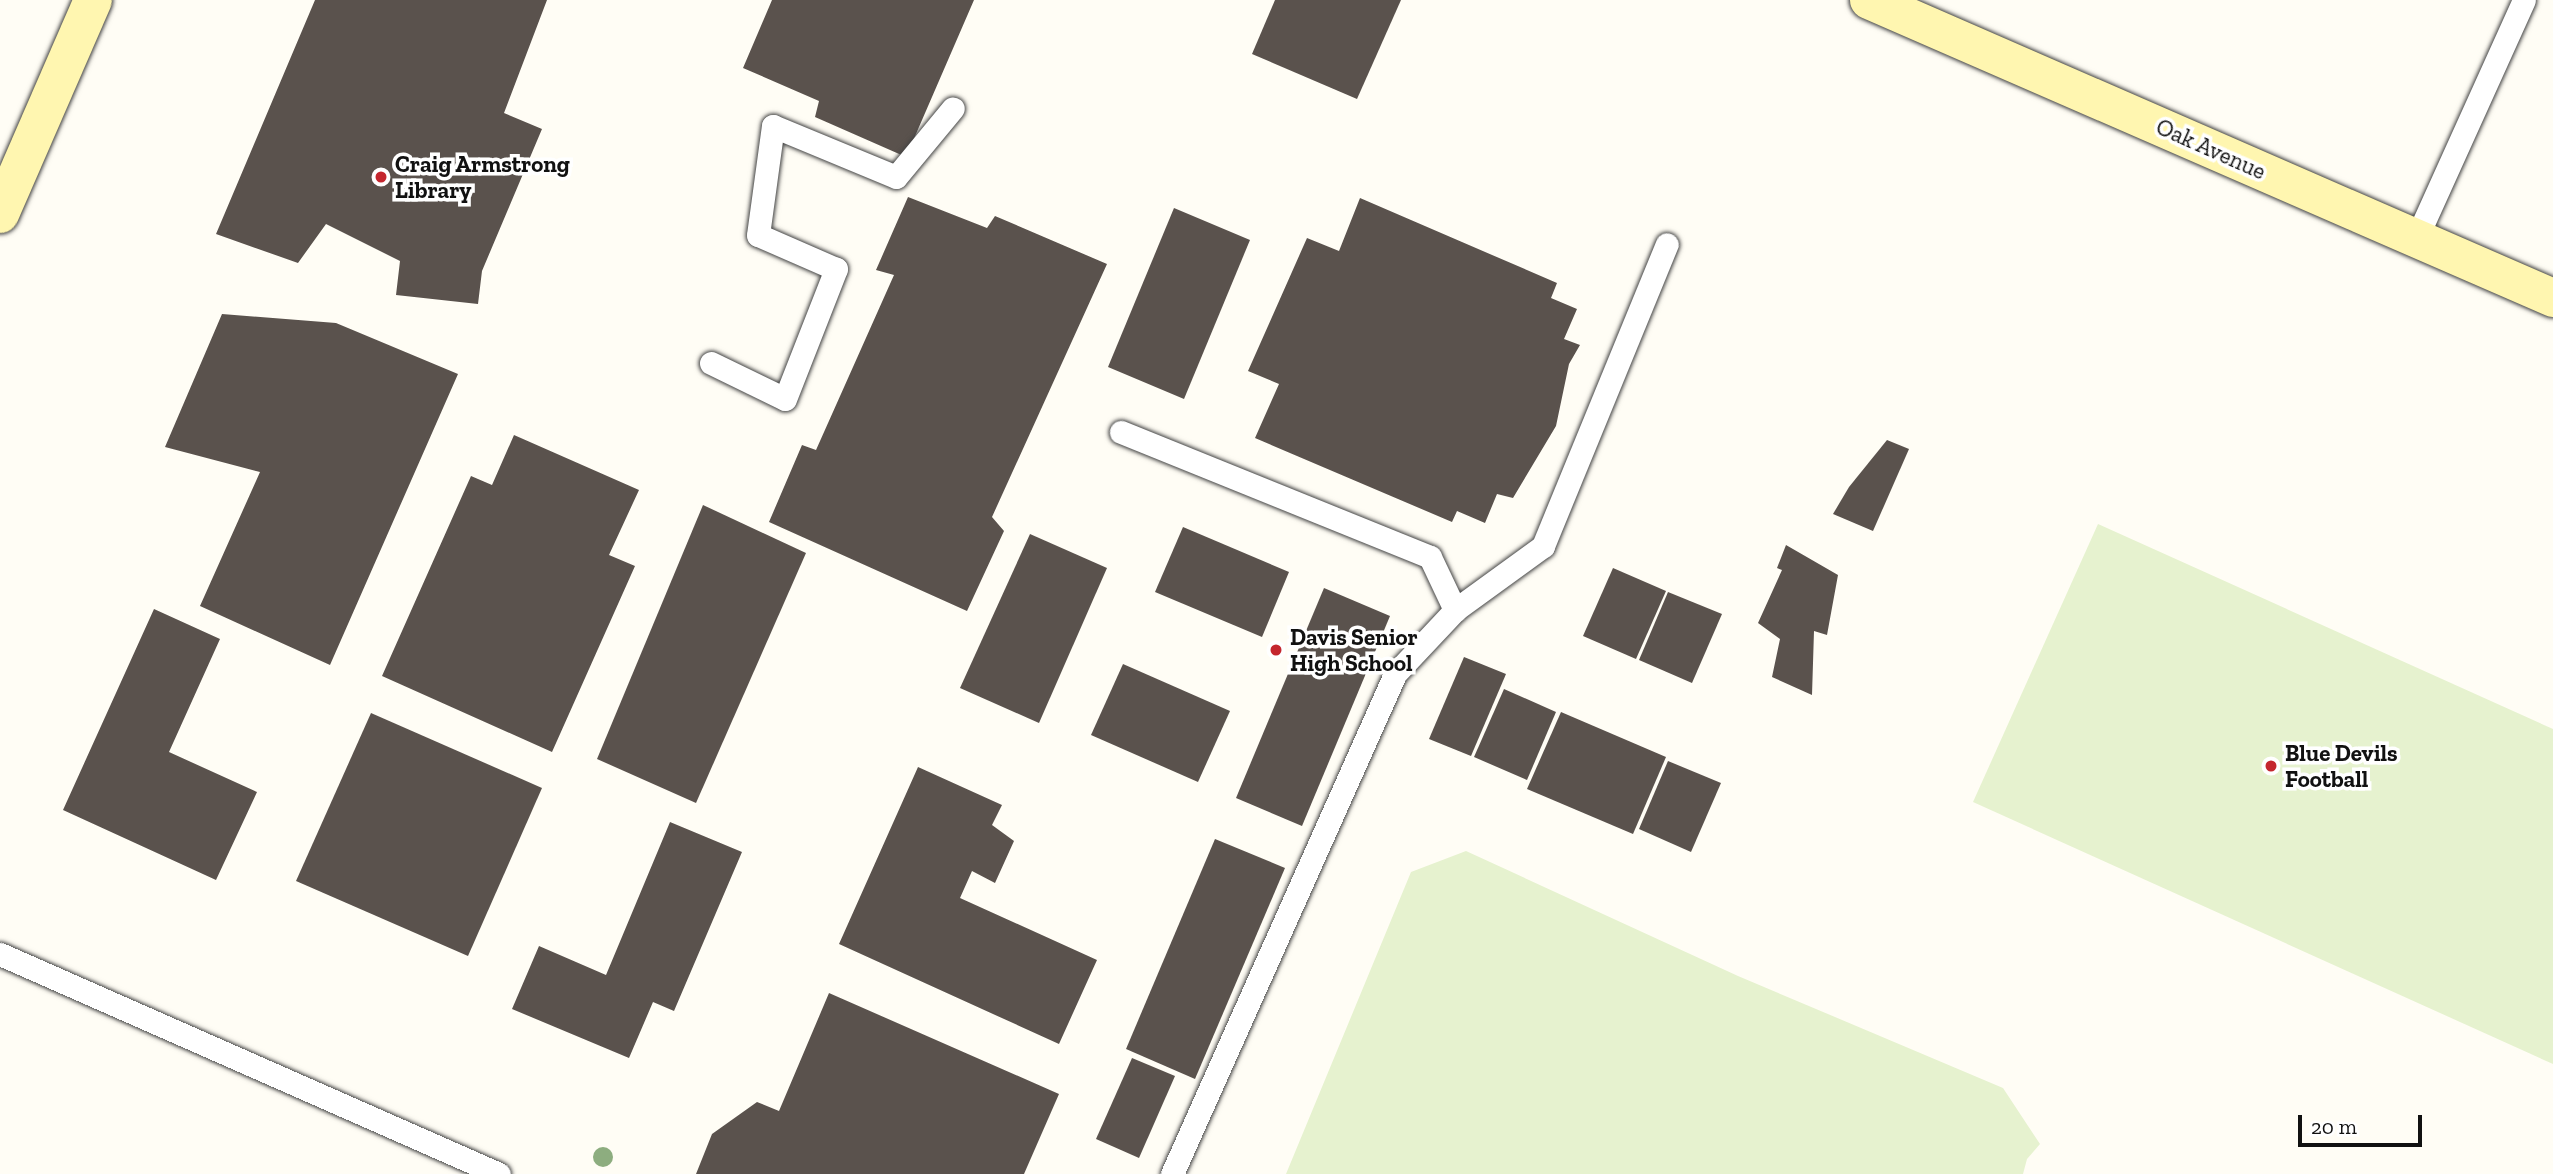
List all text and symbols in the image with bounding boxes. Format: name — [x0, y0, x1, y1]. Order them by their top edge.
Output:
street label: Oak Avenue — [2152, 112, 2270, 186]
place label: Craig Armstrong Library — [395, 150, 571, 204]
marker: Craig Armstrong Library — [373, 169, 389, 185]
place label: Davis Senior High School — [1290, 623, 1418, 677]
marker: Davis Senior High School — [1268, 642, 1284, 658]
place label: Blue Devils Football — [2285, 739, 2398, 793]
marker: Blue Devils Football — [2263, 758, 2279, 774]
scale bar — [2301, 1100, 2425, 1144]
text: 20 m — [2311, 1114, 2357, 1139]

